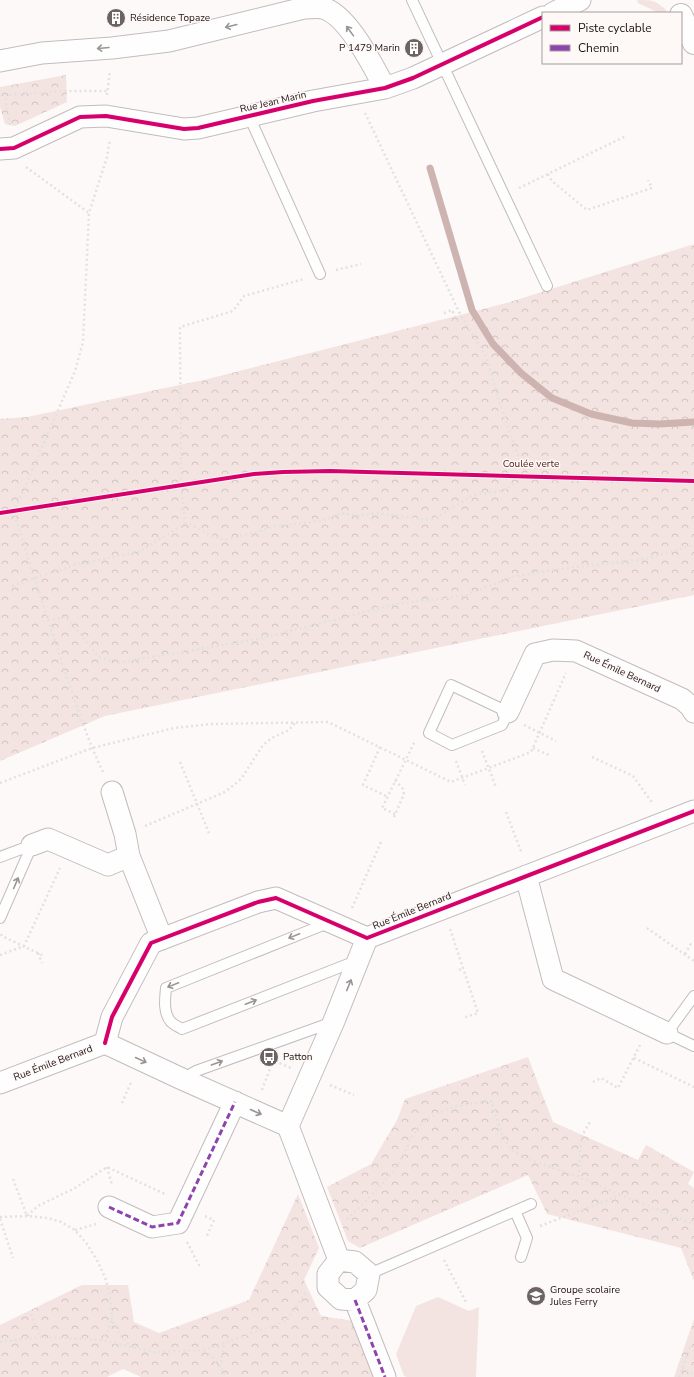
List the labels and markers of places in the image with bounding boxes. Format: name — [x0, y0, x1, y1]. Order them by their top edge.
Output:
building icon: Résidence Topaze — [105, 7, 127, 29]
place label: Résidence Topaze — [130, 11, 210, 25]
building icon: P 1479 Marin — [403, 37, 425, 59]
place label: P 1479 Marin — [339, 41, 400, 55]
bus stop icon: Patton — [258, 1046, 280, 1068]
place label: Patton — [283, 1050, 312, 1064]
place label: Groupe scolaire Jules Ferry — [549, 1283, 620, 1309]
school or university icon: Groupe scolaire Jules Ferry — [525, 1285, 547, 1307]

